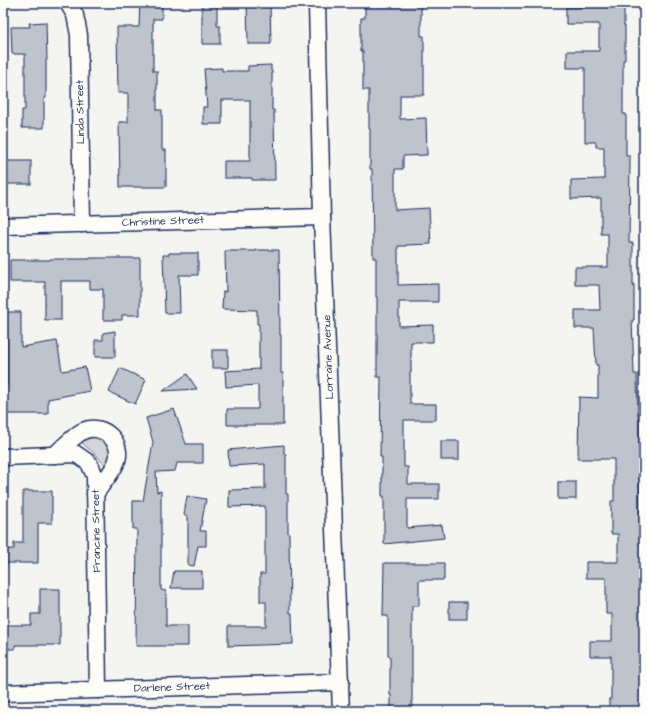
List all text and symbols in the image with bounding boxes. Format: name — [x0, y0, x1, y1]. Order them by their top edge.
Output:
street label: Linda Street — [72, 79, 88, 144]
street label: Christine Street — [122, 212, 205, 230]
street label: Lorraine Avenue — [319, 314, 337, 400]
street label: Francine Street — [88, 489, 104, 573]
street label: Darlene Street — [134, 678, 211, 696]

